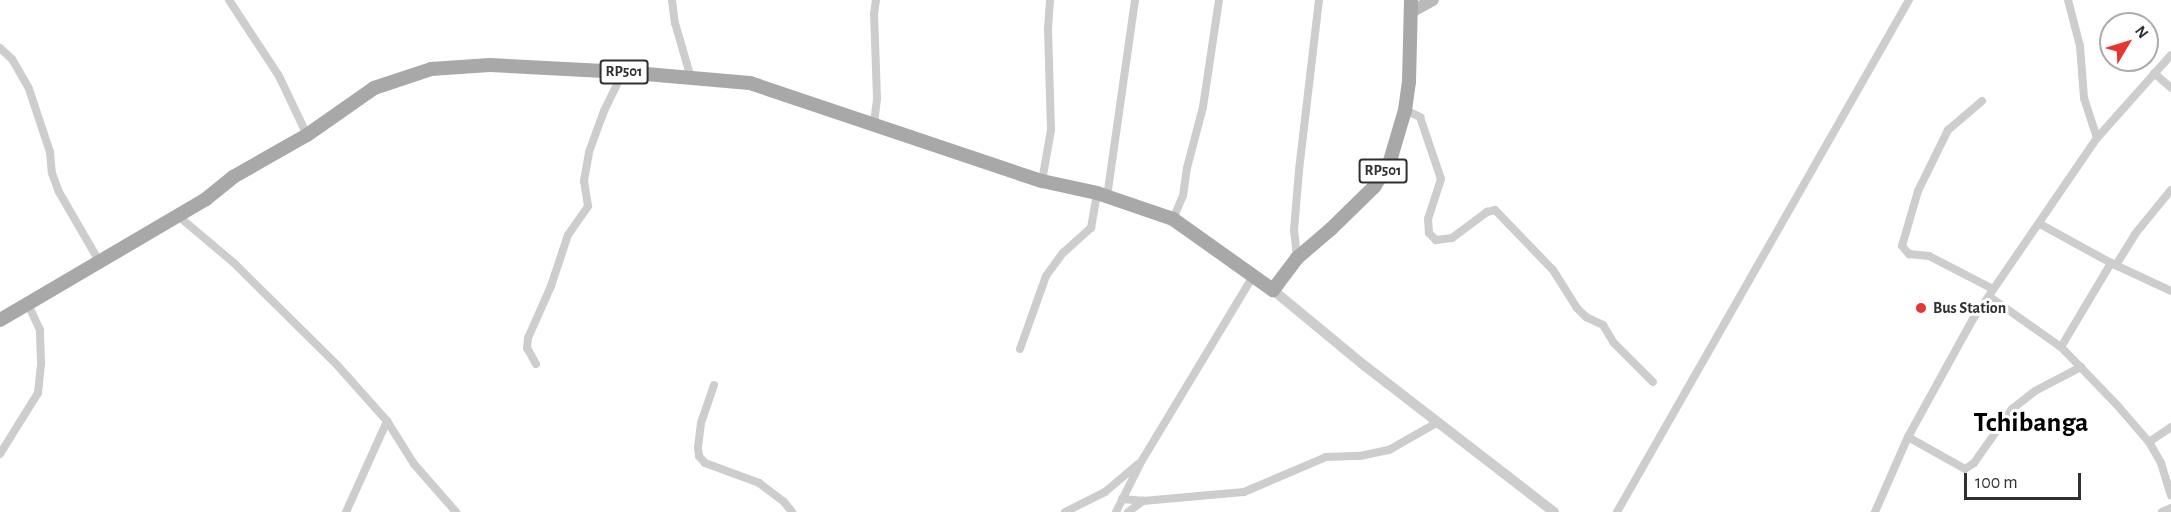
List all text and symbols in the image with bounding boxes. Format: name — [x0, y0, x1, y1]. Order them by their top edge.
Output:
north arrow — [2099, 12, 2159, 72]
text: N — [2132, 23, 2151, 41]
road number: RP501 — [598, 60, 650, 84]
road number: RP501 — [1358, 159, 1408, 183]
place label: Bus Station — [1933, 298, 2006, 318]
marker: Bus Station — [1914, 301, 1928, 315]
district label: Tchibanga — [1973, 406, 2089, 440]
scale bar — [1967, 461, 2084, 499]
text: 100 m — [1975, 474, 2018, 492]

